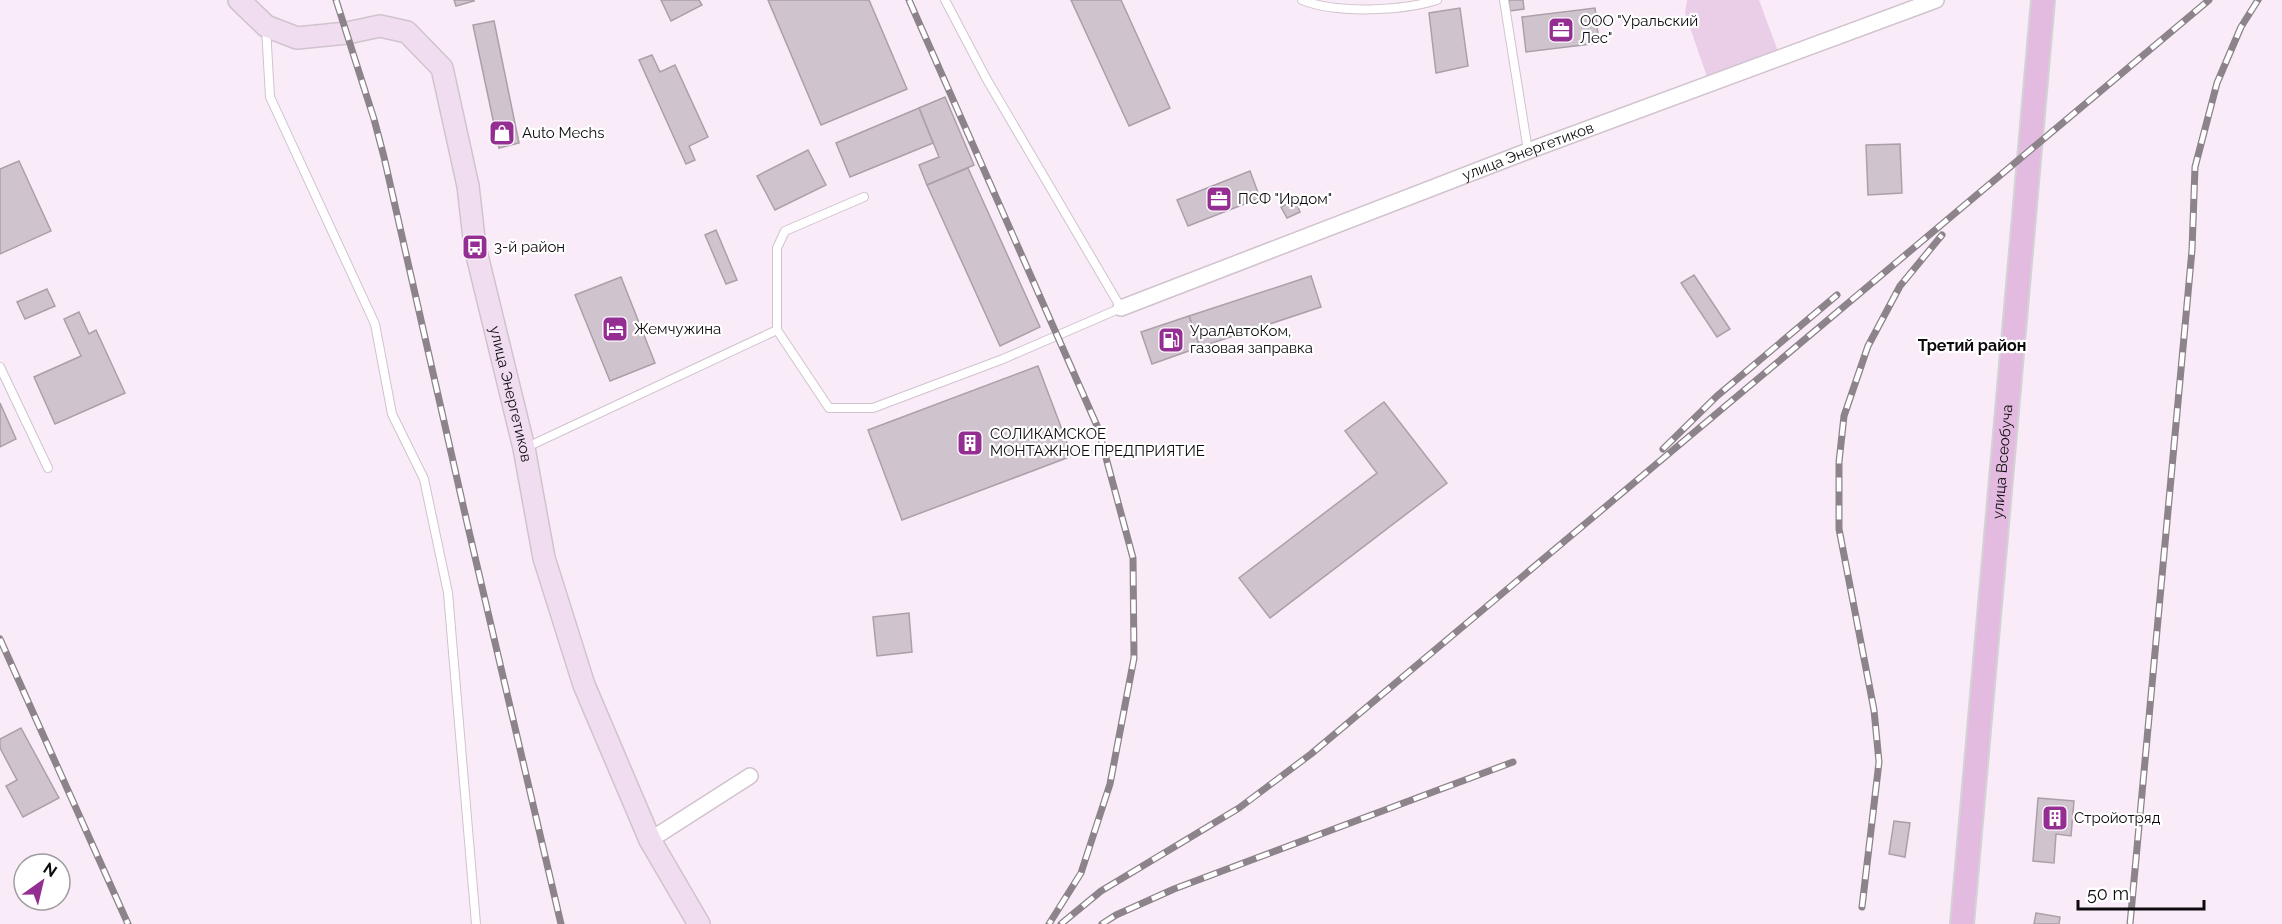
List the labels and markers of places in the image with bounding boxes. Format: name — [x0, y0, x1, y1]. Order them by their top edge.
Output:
place label: ООО "Уральский Лес" — [1580, 12, 1698, 47]
office icon: ООО "Уральский Лес" — [1546, 15, 1576, 45]
shop icon: Auto Mechs — [487, 118, 517, 148]
place label: Auto Mechs — [522, 124, 605, 142]
office icon: ПСФ "Ирдом" — [1204, 184, 1234, 214]
place label: ПСФ "Ирдом" — [1238, 190, 1332, 208]
bus stop icon: 3-й район — [460, 232, 490, 262]
place label: 3-й район — [494, 238, 565, 256]
hotel icon: Жемчужина — [600, 314, 630, 344]
place label: Жемчужина — [634, 320, 721, 338]
place label: УралАвтоКом, газовая заправка — [1190, 322, 1313, 357]
fuel station icon: УралАвтоКом, газовая заправка — [1156, 325, 1186, 355]
place label: СОЛИКАМСКОЕ МОНТАЖНОЕ ПРЕДПРИЯТИЕ — [990, 425, 1205, 460]
building icon: СОЛИКАМСКОЕ МОНТАЖНОЕ ПРЕДПРИЯТИЕ — [955, 428, 985, 458]
building icon: Стройотряд — [2040, 803, 2070, 833]
place label: Стройотряд — [2074, 809, 2161, 827]

